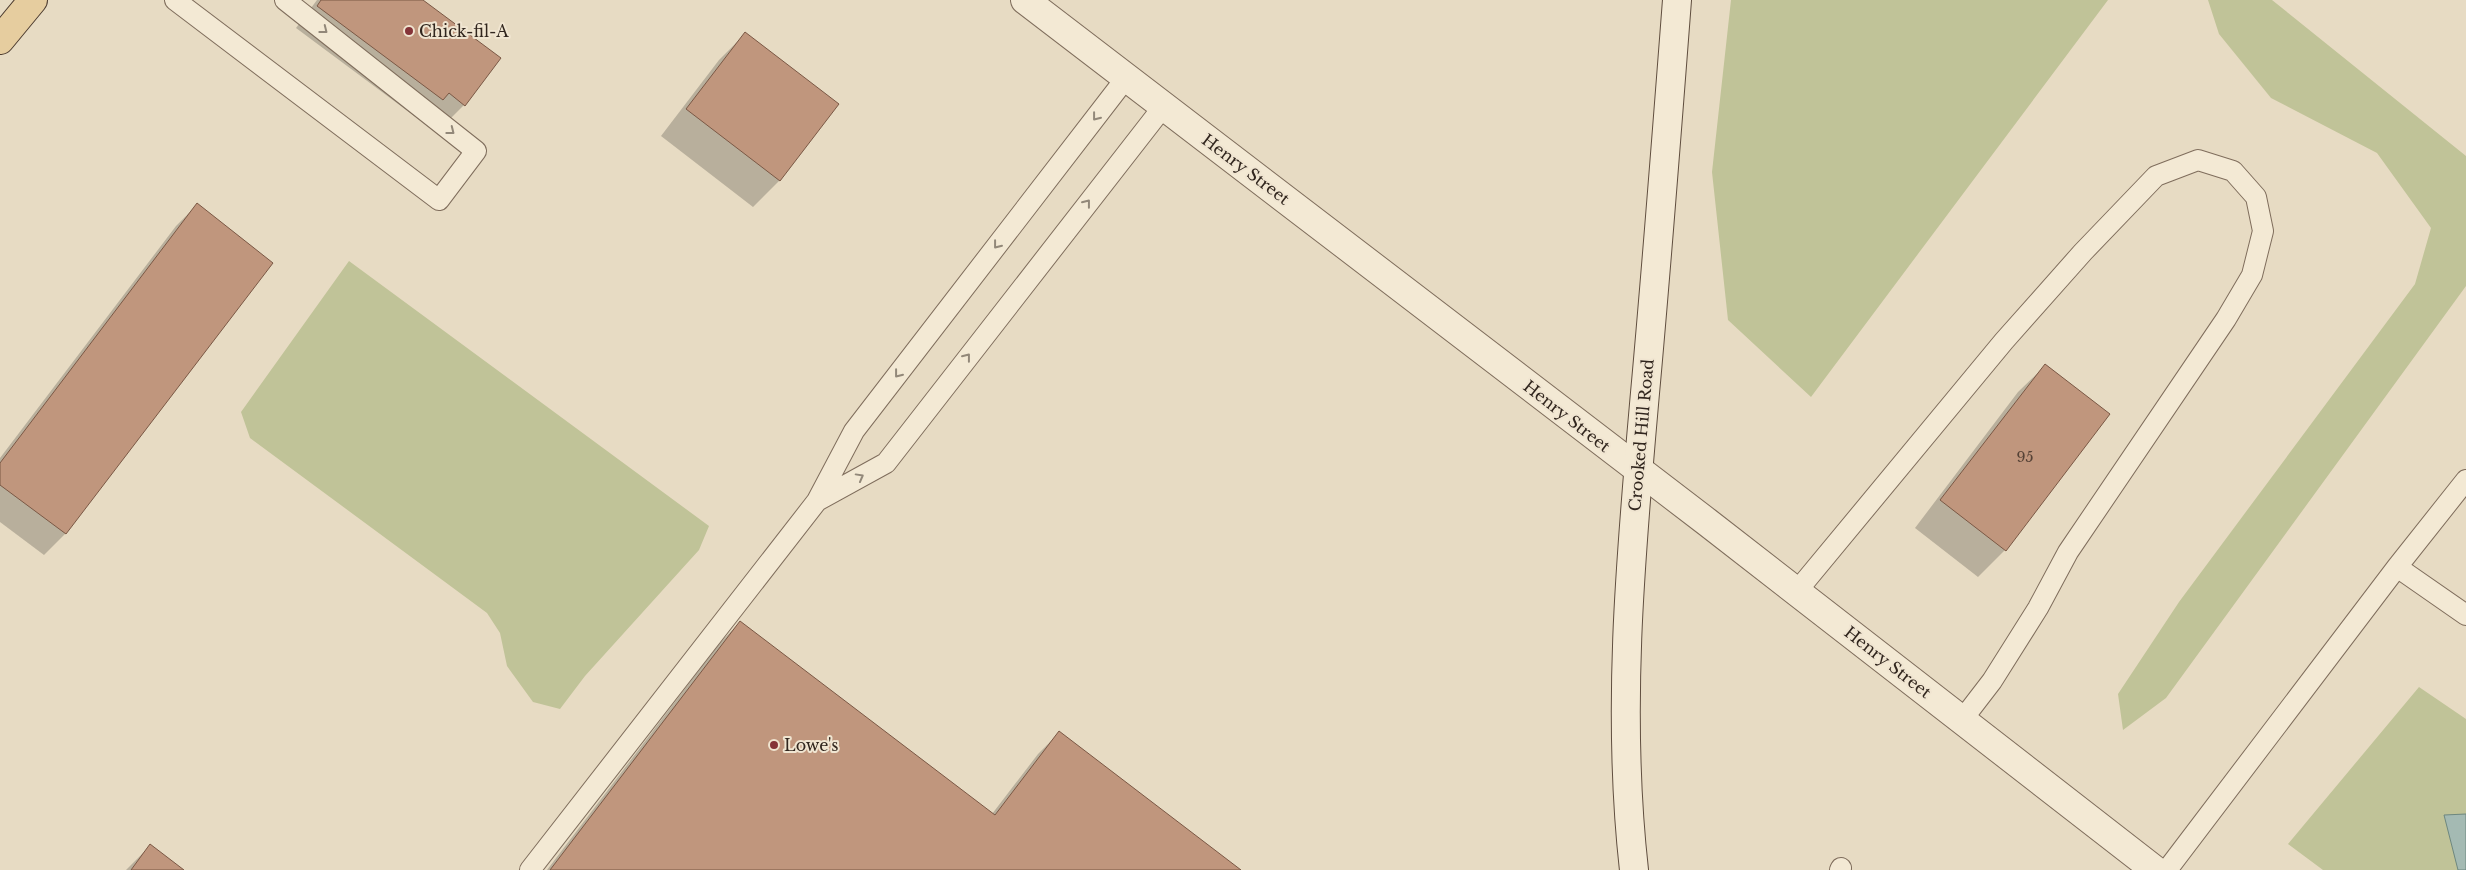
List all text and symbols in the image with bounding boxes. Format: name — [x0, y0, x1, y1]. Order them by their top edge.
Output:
place label: Chick-fil-A — [419, 21, 509, 41]
one-way arrow — [318, 25, 327, 34]
marker: Chick-fil-A — [403, 25, 415, 37]
one-way arrow — [1093, 111, 1102, 121]
one-way arrow — [445, 126, 454, 134]
street label: Henry Street — [1198, 130, 1294, 208]
one-way arrow — [1081, 200, 1089, 209]
one-way arrow — [994, 239, 1002, 248]
one-way arrow — [961, 354, 970, 363]
street label: Crooked Hill Road — [1624, 358, 1658, 512]
one-way arrow — [895, 368, 903, 377]
street label: Henry Street — [1520, 376, 1614, 456]
house number: 95 — [2017, 448, 2034, 466]
one-way arrow — [855, 473, 864, 483]
street label: Henry Street — [1841, 622, 1935, 702]
place label: Lowe's — [784, 735, 839, 755]
marker: Lowe's — [768, 739, 780, 751]

